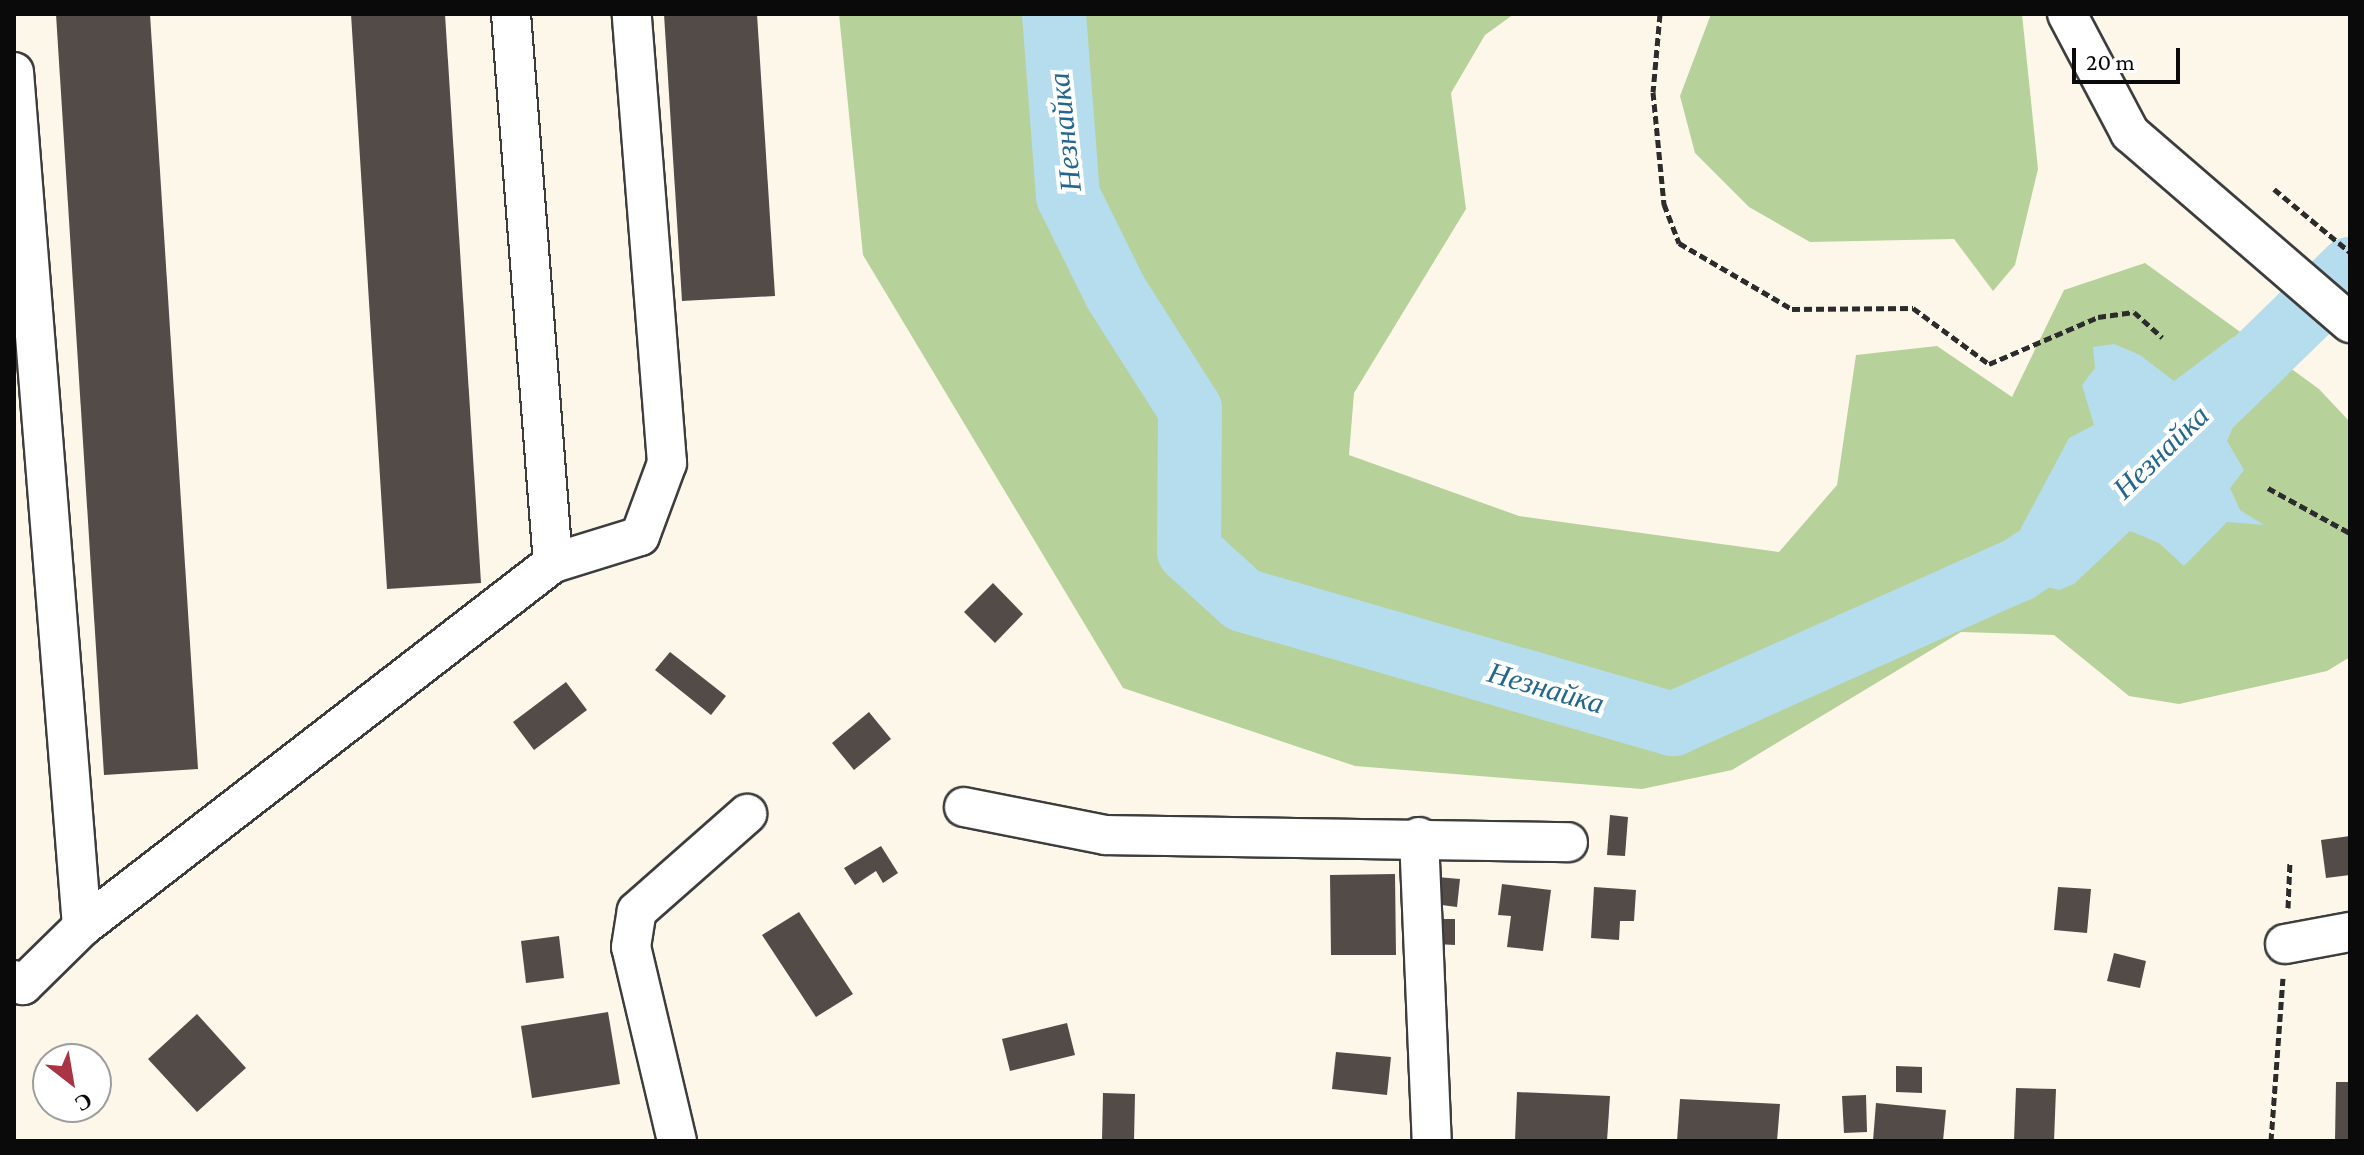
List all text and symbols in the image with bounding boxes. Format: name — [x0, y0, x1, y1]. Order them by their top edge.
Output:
scale bar — [2076, 32, 2184, 82]
text: 20 m — [2086, 48, 2135, 75]
water label: Незнайка — [1041, 71, 1089, 193]
water label: Незнайка — [2106, 398, 2216, 506]
water label: Незнайка — [1484, 654, 1608, 722]
north arrow — [32, 1043, 112, 1123]
text: С — [70, 1087, 97, 1117]

